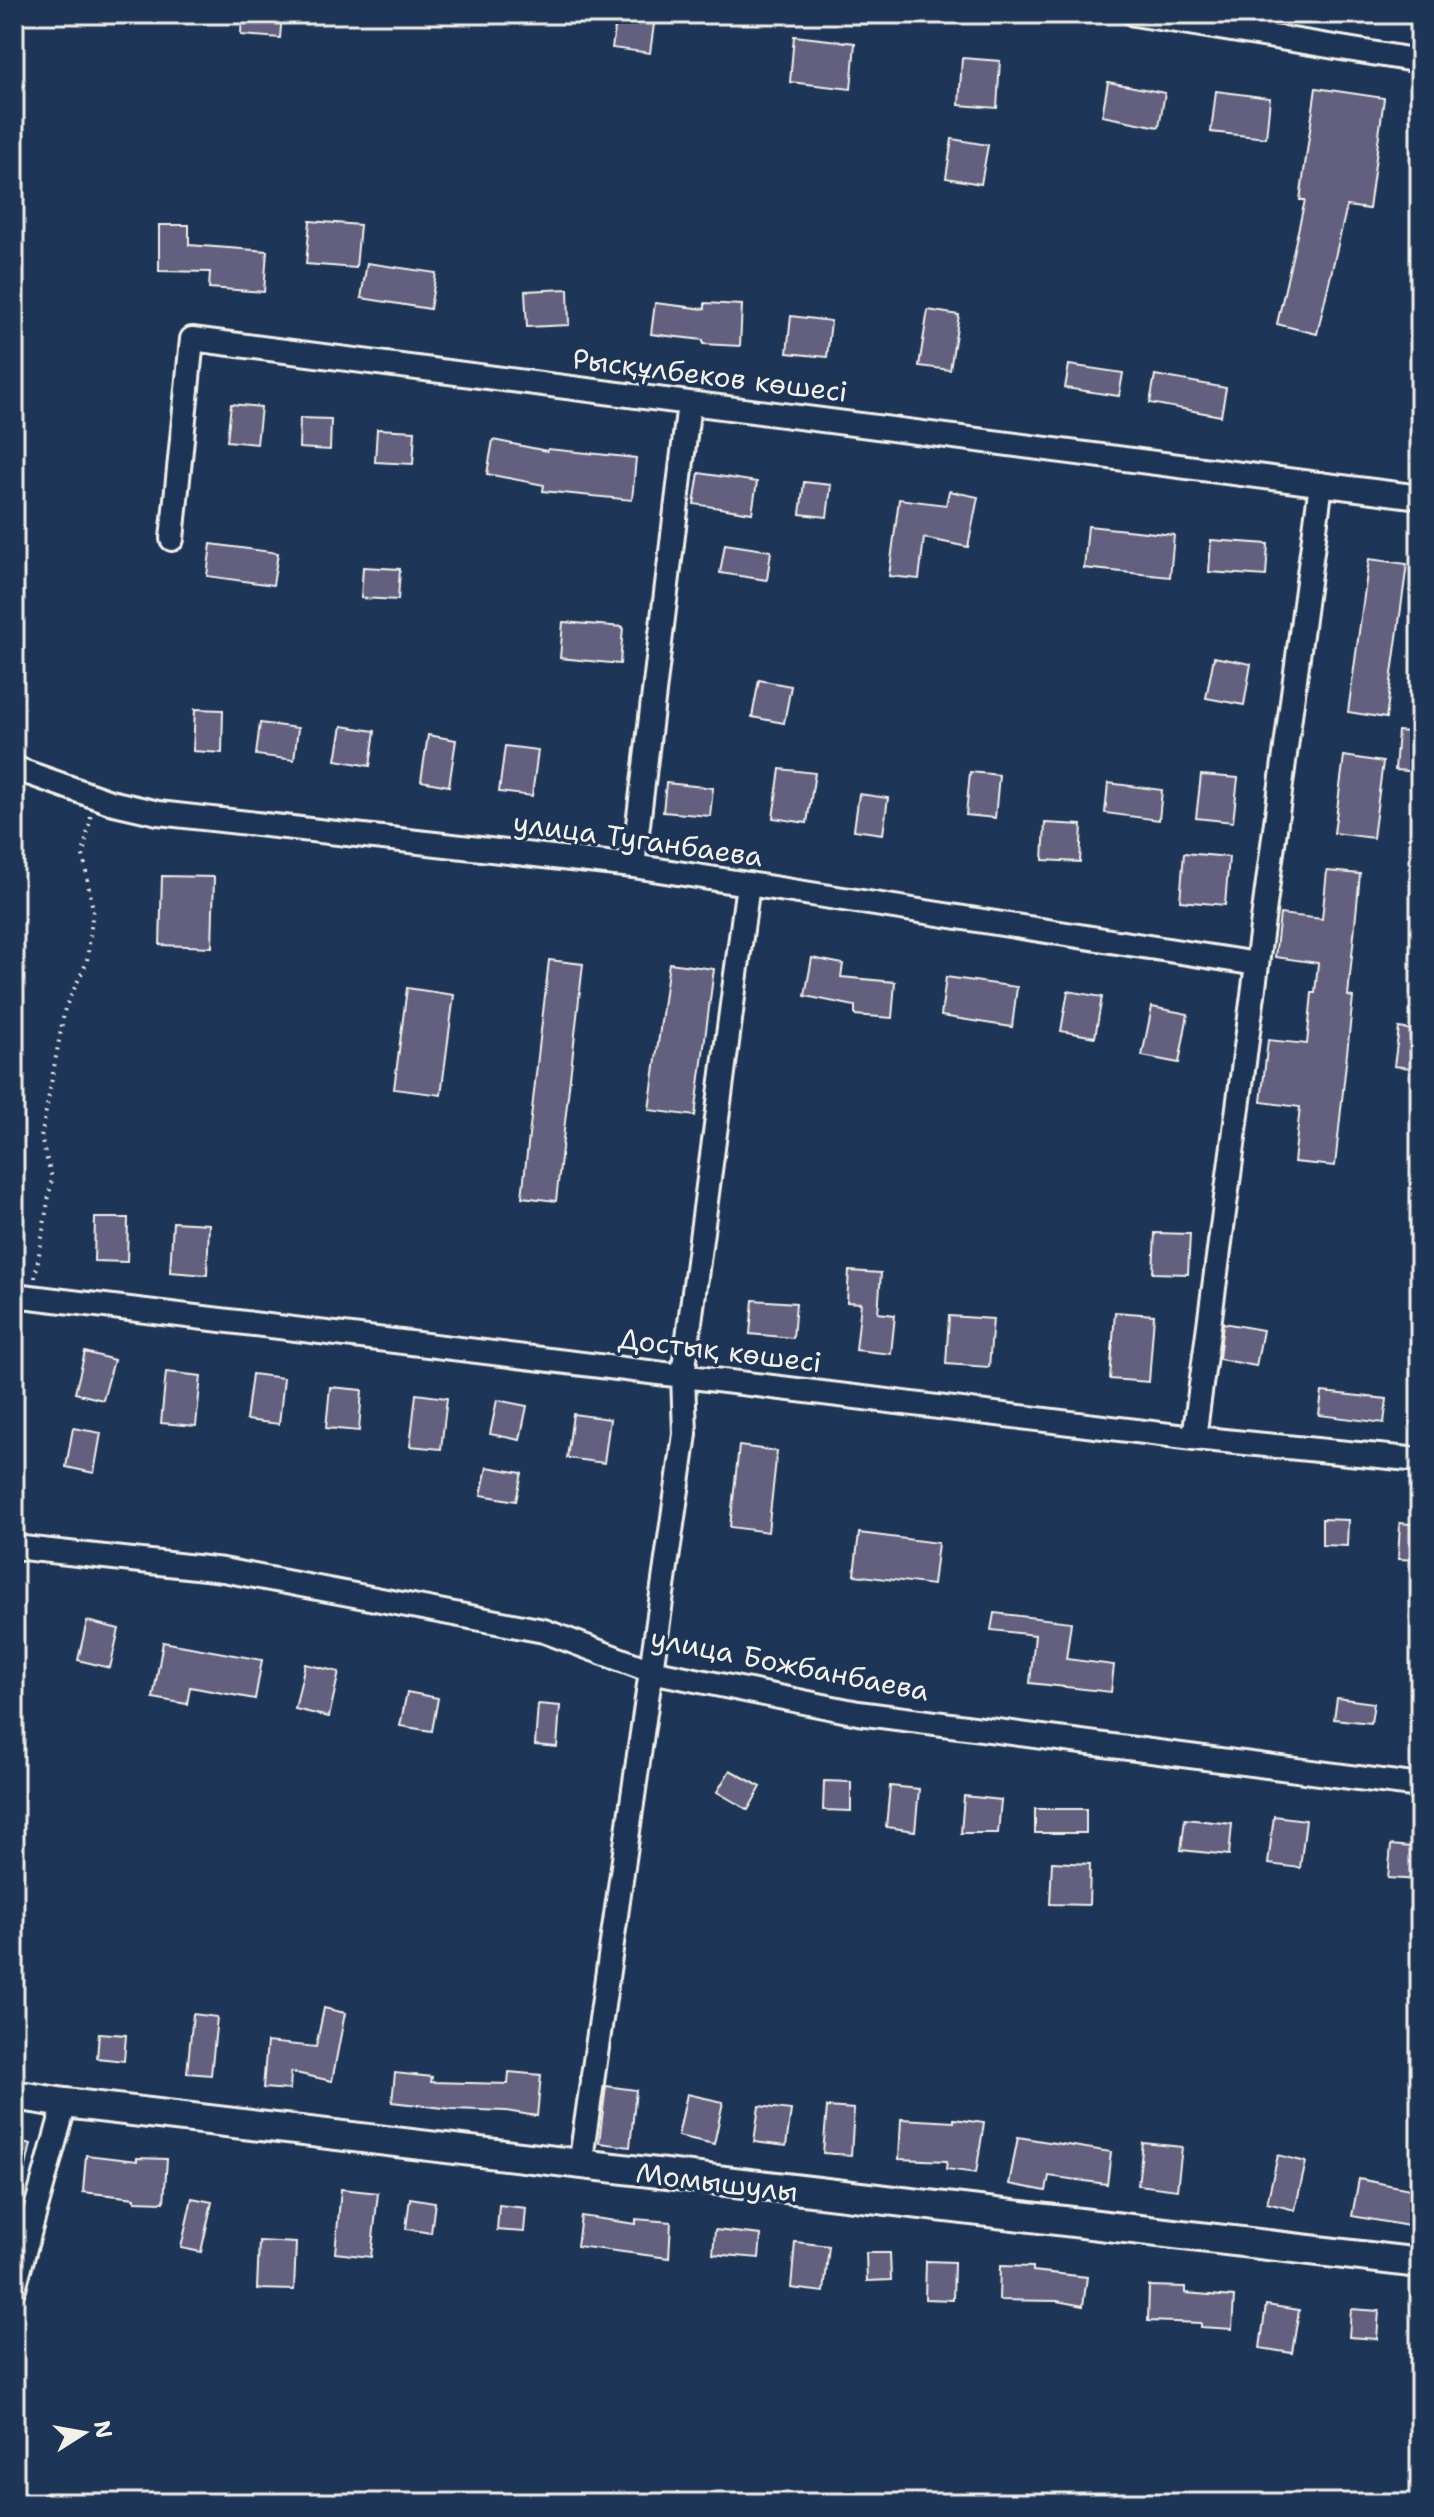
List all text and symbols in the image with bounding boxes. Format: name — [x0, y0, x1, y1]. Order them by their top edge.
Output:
street label: Рысқұлбеков көшесі — [570, 339, 850, 411]
street label: улица Туганбаева — [511, 803, 765, 875]
street label: Достық көшесі — [616, 1319, 824, 1381]
street label: улица Божбанбаева — [648, 1618, 932, 1710]
street label: Момышулы — [634, 2153, 800, 2211]
north arrow — [44, 2393, 124, 2473]
text: N — [87, 2418, 119, 2441]

